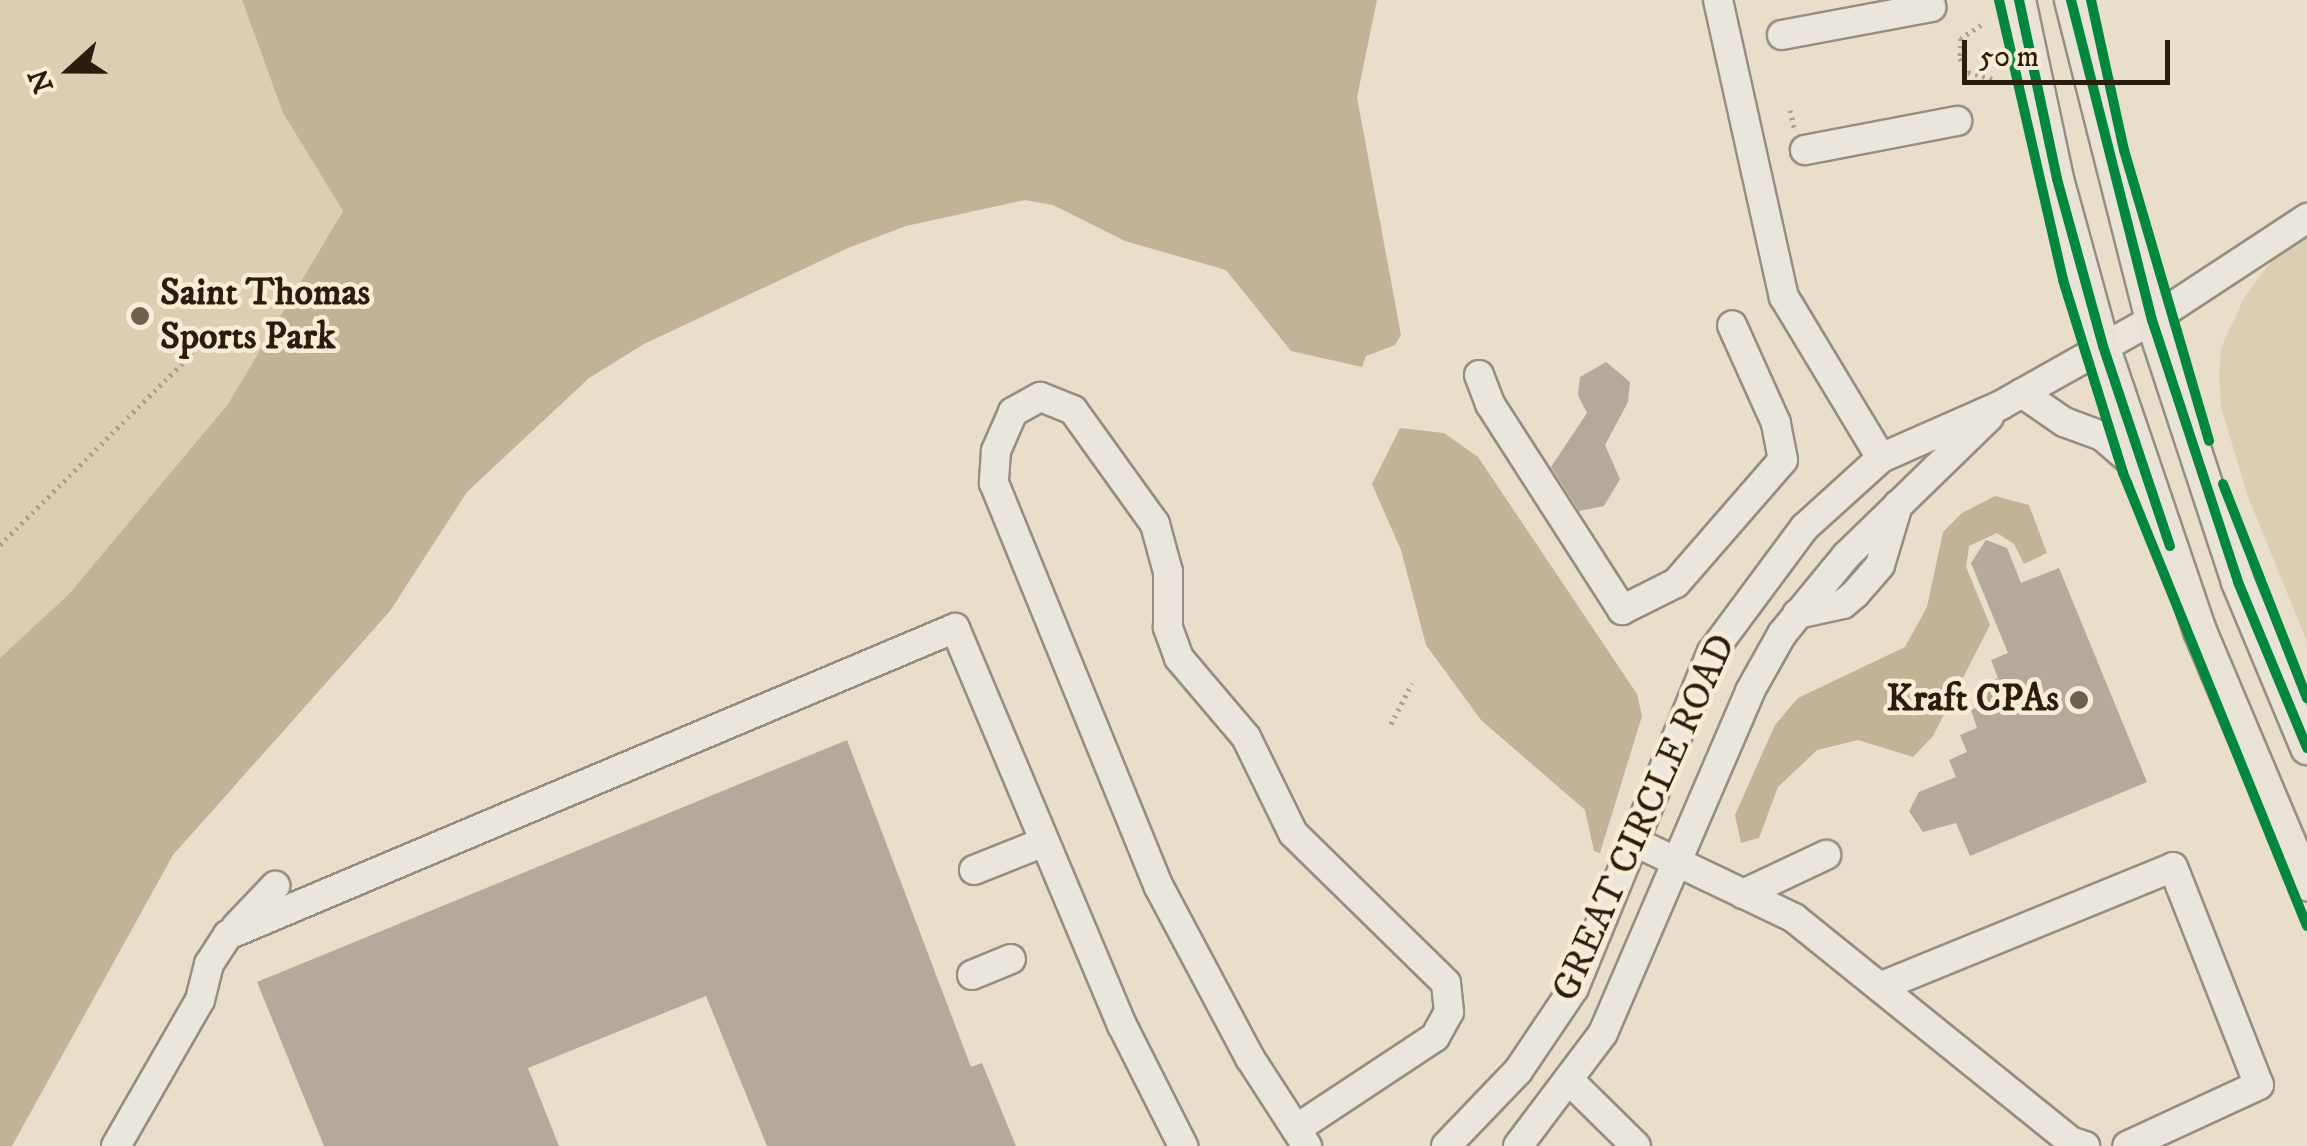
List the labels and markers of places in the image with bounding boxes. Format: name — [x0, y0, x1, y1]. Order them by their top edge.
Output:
place label: Saint Thomas Sports Park — [160, 271, 370, 360]
marker: Saint Thomas Sports Park — [129, 305, 151, 327]
place label: Kraft CPAs — [1886, 677, 2059, 723]
marker: Kraft CPAs — [2068, 689, 2090, 711]

